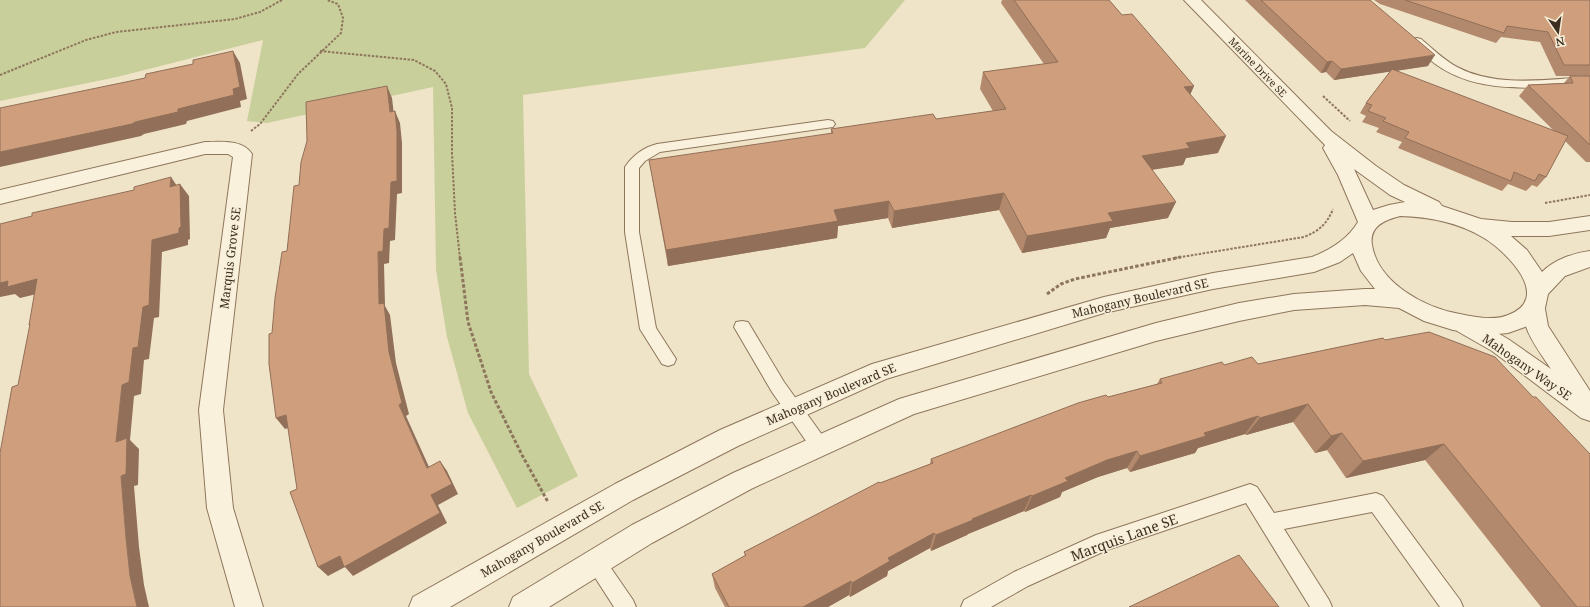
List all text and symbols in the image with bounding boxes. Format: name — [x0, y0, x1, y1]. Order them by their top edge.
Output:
north arrow — [1538, 12, 1578, 52]
street label: Marine Drive SE — [1226, 34, 1290, 100]
text: N — [1554, 34, 1566, 51]
street label: Marquis Grove SE — [215, 206, 245, 310]
street label: Mahogany Boulevard SE — [1070, 274, 1210, 322]
street label: Mahogany Way SE — [1479, 330, 1575, 404]
street label: Mahogany Boulevard SE — [763, 359, 899, 429]
street label: Mahogany Boulevard SE — [477, 497, 607, 581]
street label: Marquis Lane SE — [1068, 509, 1180, 565]

